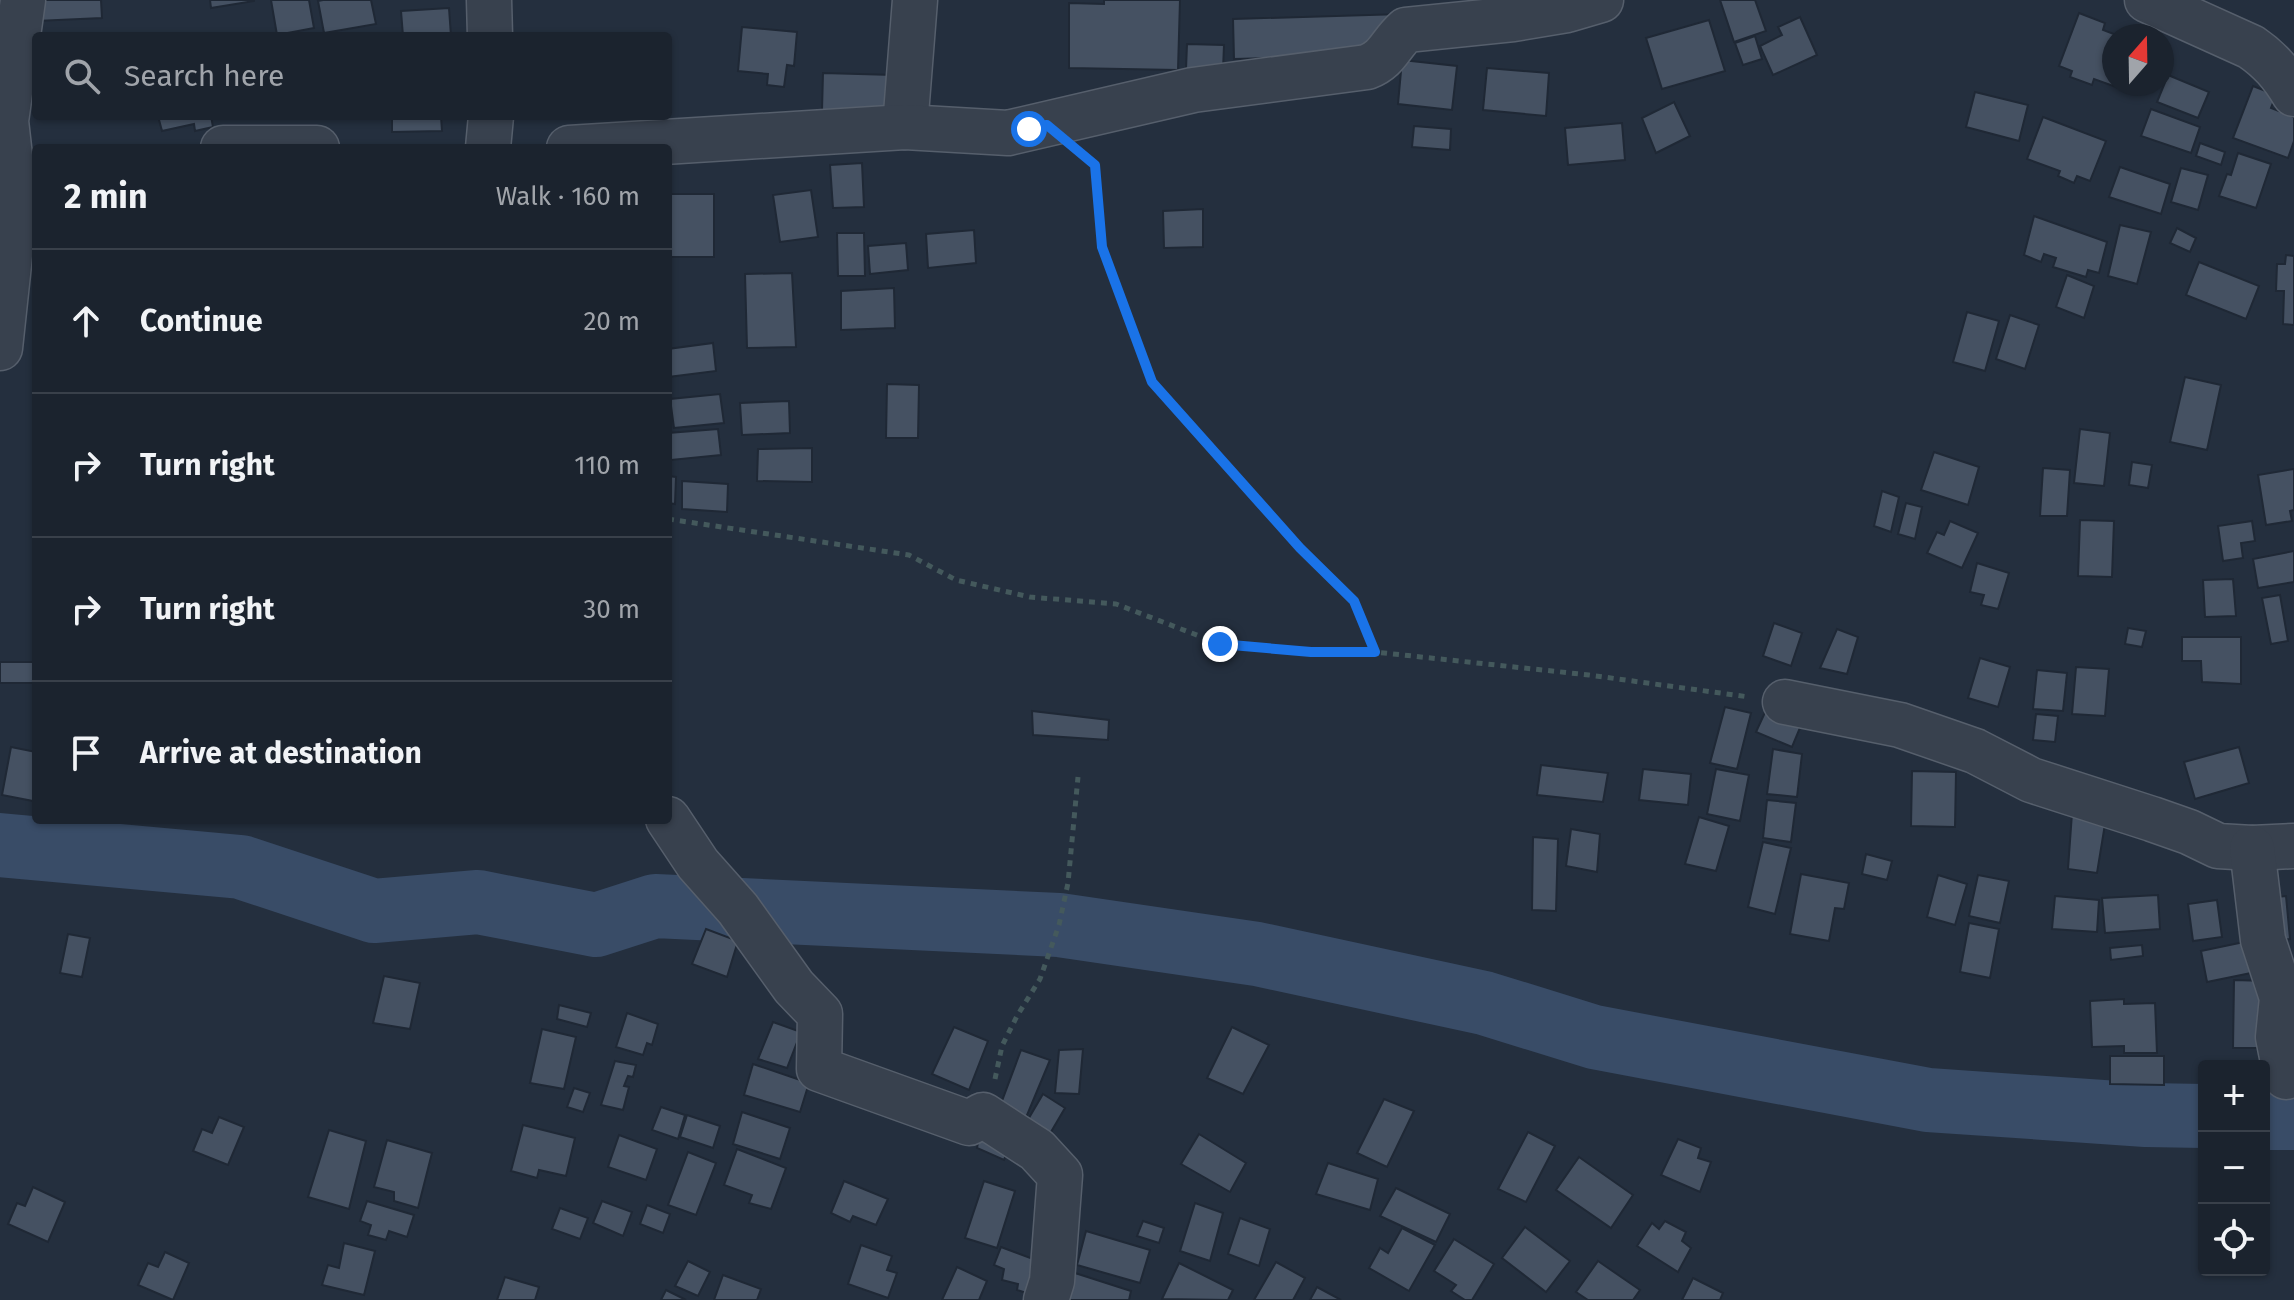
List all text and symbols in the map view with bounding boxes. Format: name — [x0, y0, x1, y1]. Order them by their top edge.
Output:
north arrow — [2102, 24, 2174, 96]
search box — [32, 32, 672, 120]
icon: search — [60, 54, 104, 98]
text: Search here — [124, 58, 284, 94]
route start — [1011, 111, 1047, 147]
text: 2 min — [64, 176, 148, 217]
text: Walk · 160 m — [496, 181, 640, 212]
icon: ahead — [64, 299, 108, 343]
text: Continue — [140, 303, 263, 339]
text: 20 m — [583, 306, 640, 337]
icon: right — [64, 443, 108, 487]
text: Turn right — [140, 447, 275, 483]
text: 110 m — [574, 450, 640, 481]
icon: right — [64, 587, 108, 631]
text: Turn right — [140, 591, 275, 627]
text: 30 m — [583, 594, 640, 625]
route end — [1202, 626, 1238, 662]
icon: arrive — [64, 731, 108, 775]
text: Arrive at destination — [140, 735, 422, 771]
map controls — [2198, 1060, 2270, 1276]
button: + — [2198, 1060, 2270, 1132]
button: − — [2198, 1132, 2270, 1204]
button: locate — [2198, 1204, 2270, 1276]

